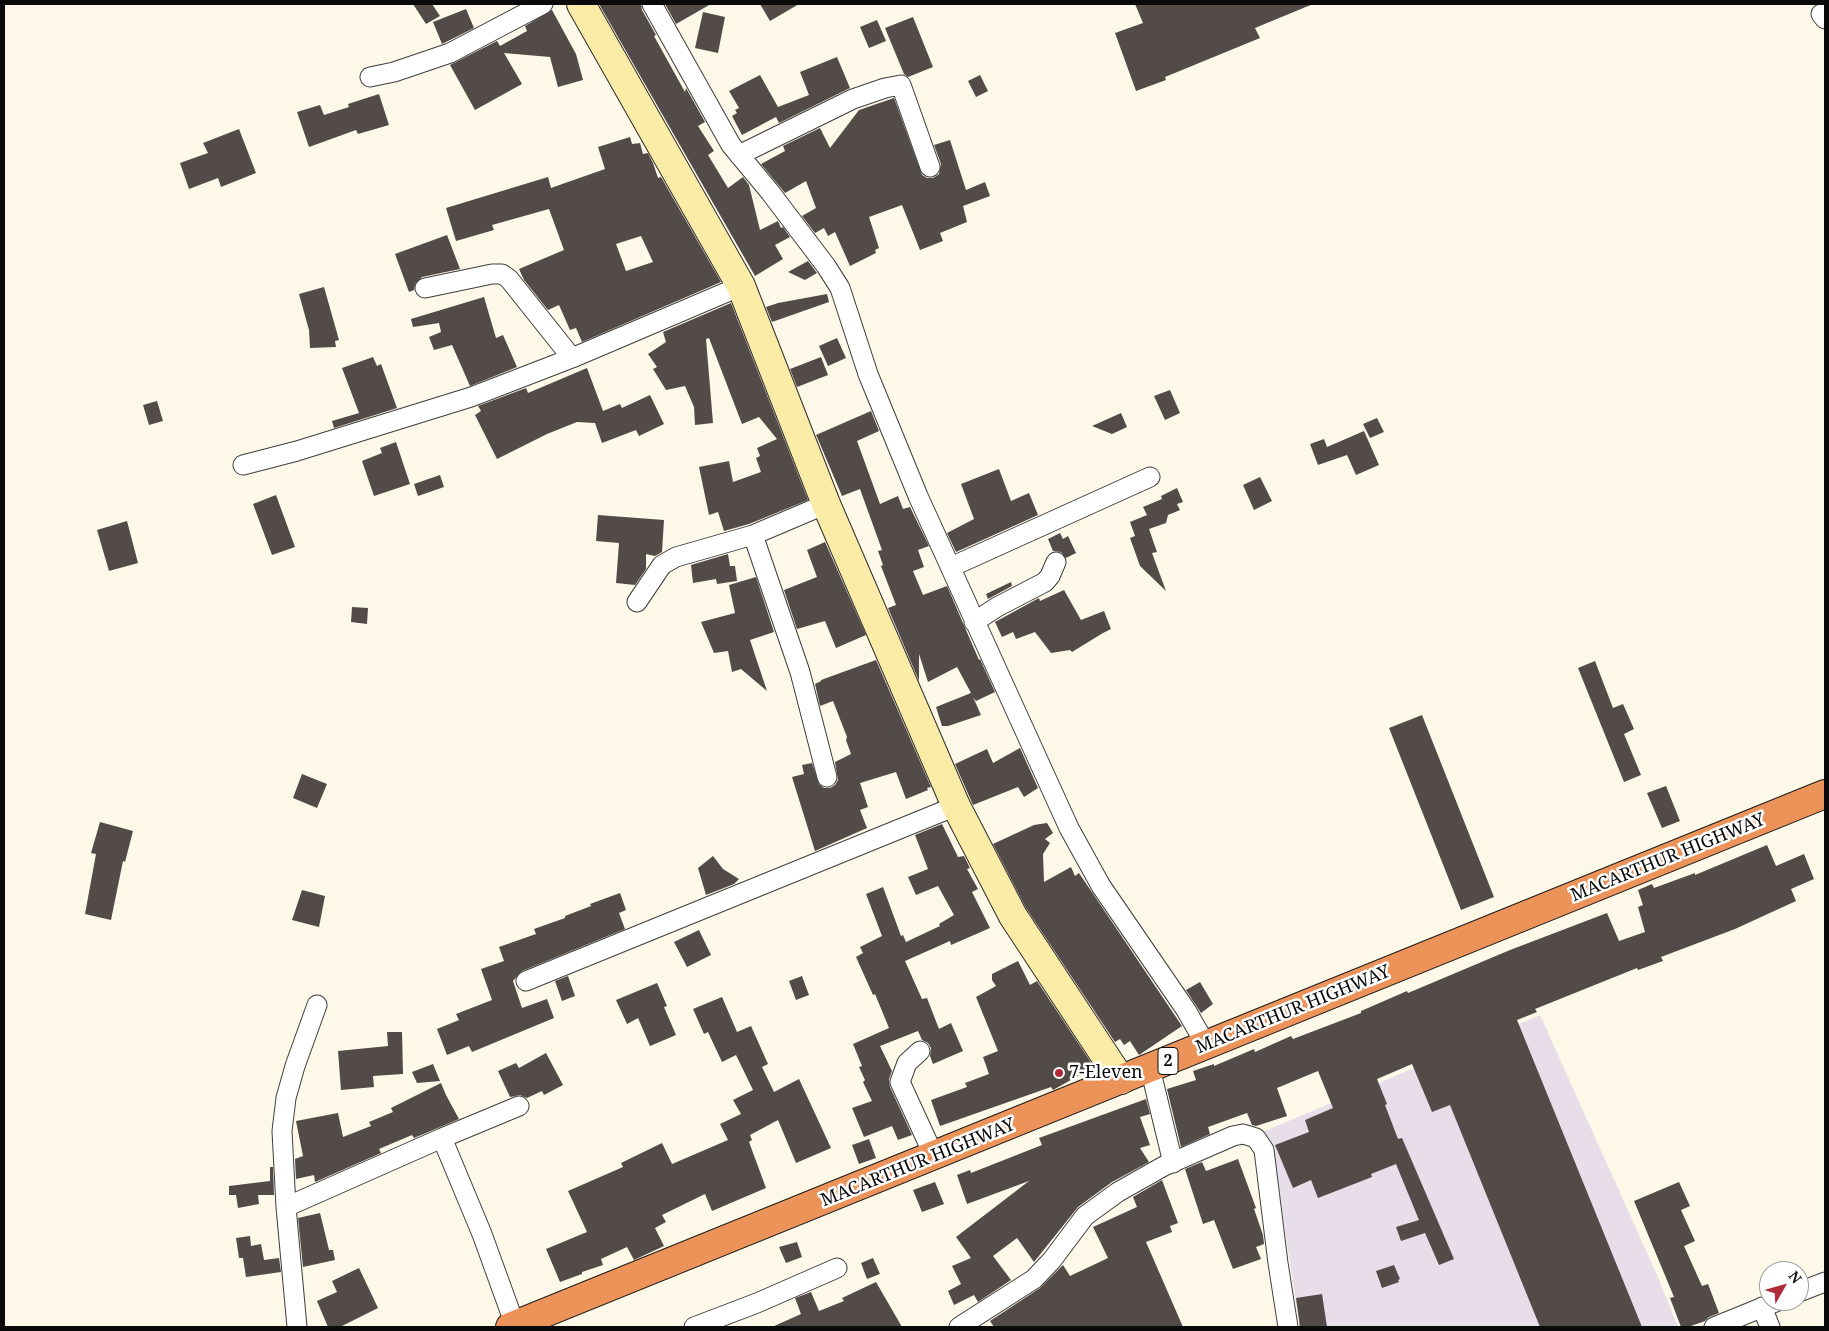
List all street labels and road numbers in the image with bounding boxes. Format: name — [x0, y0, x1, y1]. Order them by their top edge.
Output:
street label: MACARTHUR HIGHWAY — [1568, 809, 1768, 907]
street label: MACARTHUR HIGHWAY — [1193, 961, 1393, 1059]
road number: 2 — [1158, 1048, 1178, 1074]
street label: MACARTHUR HIGHWAY — [818, 1114, 1018, 1212]

